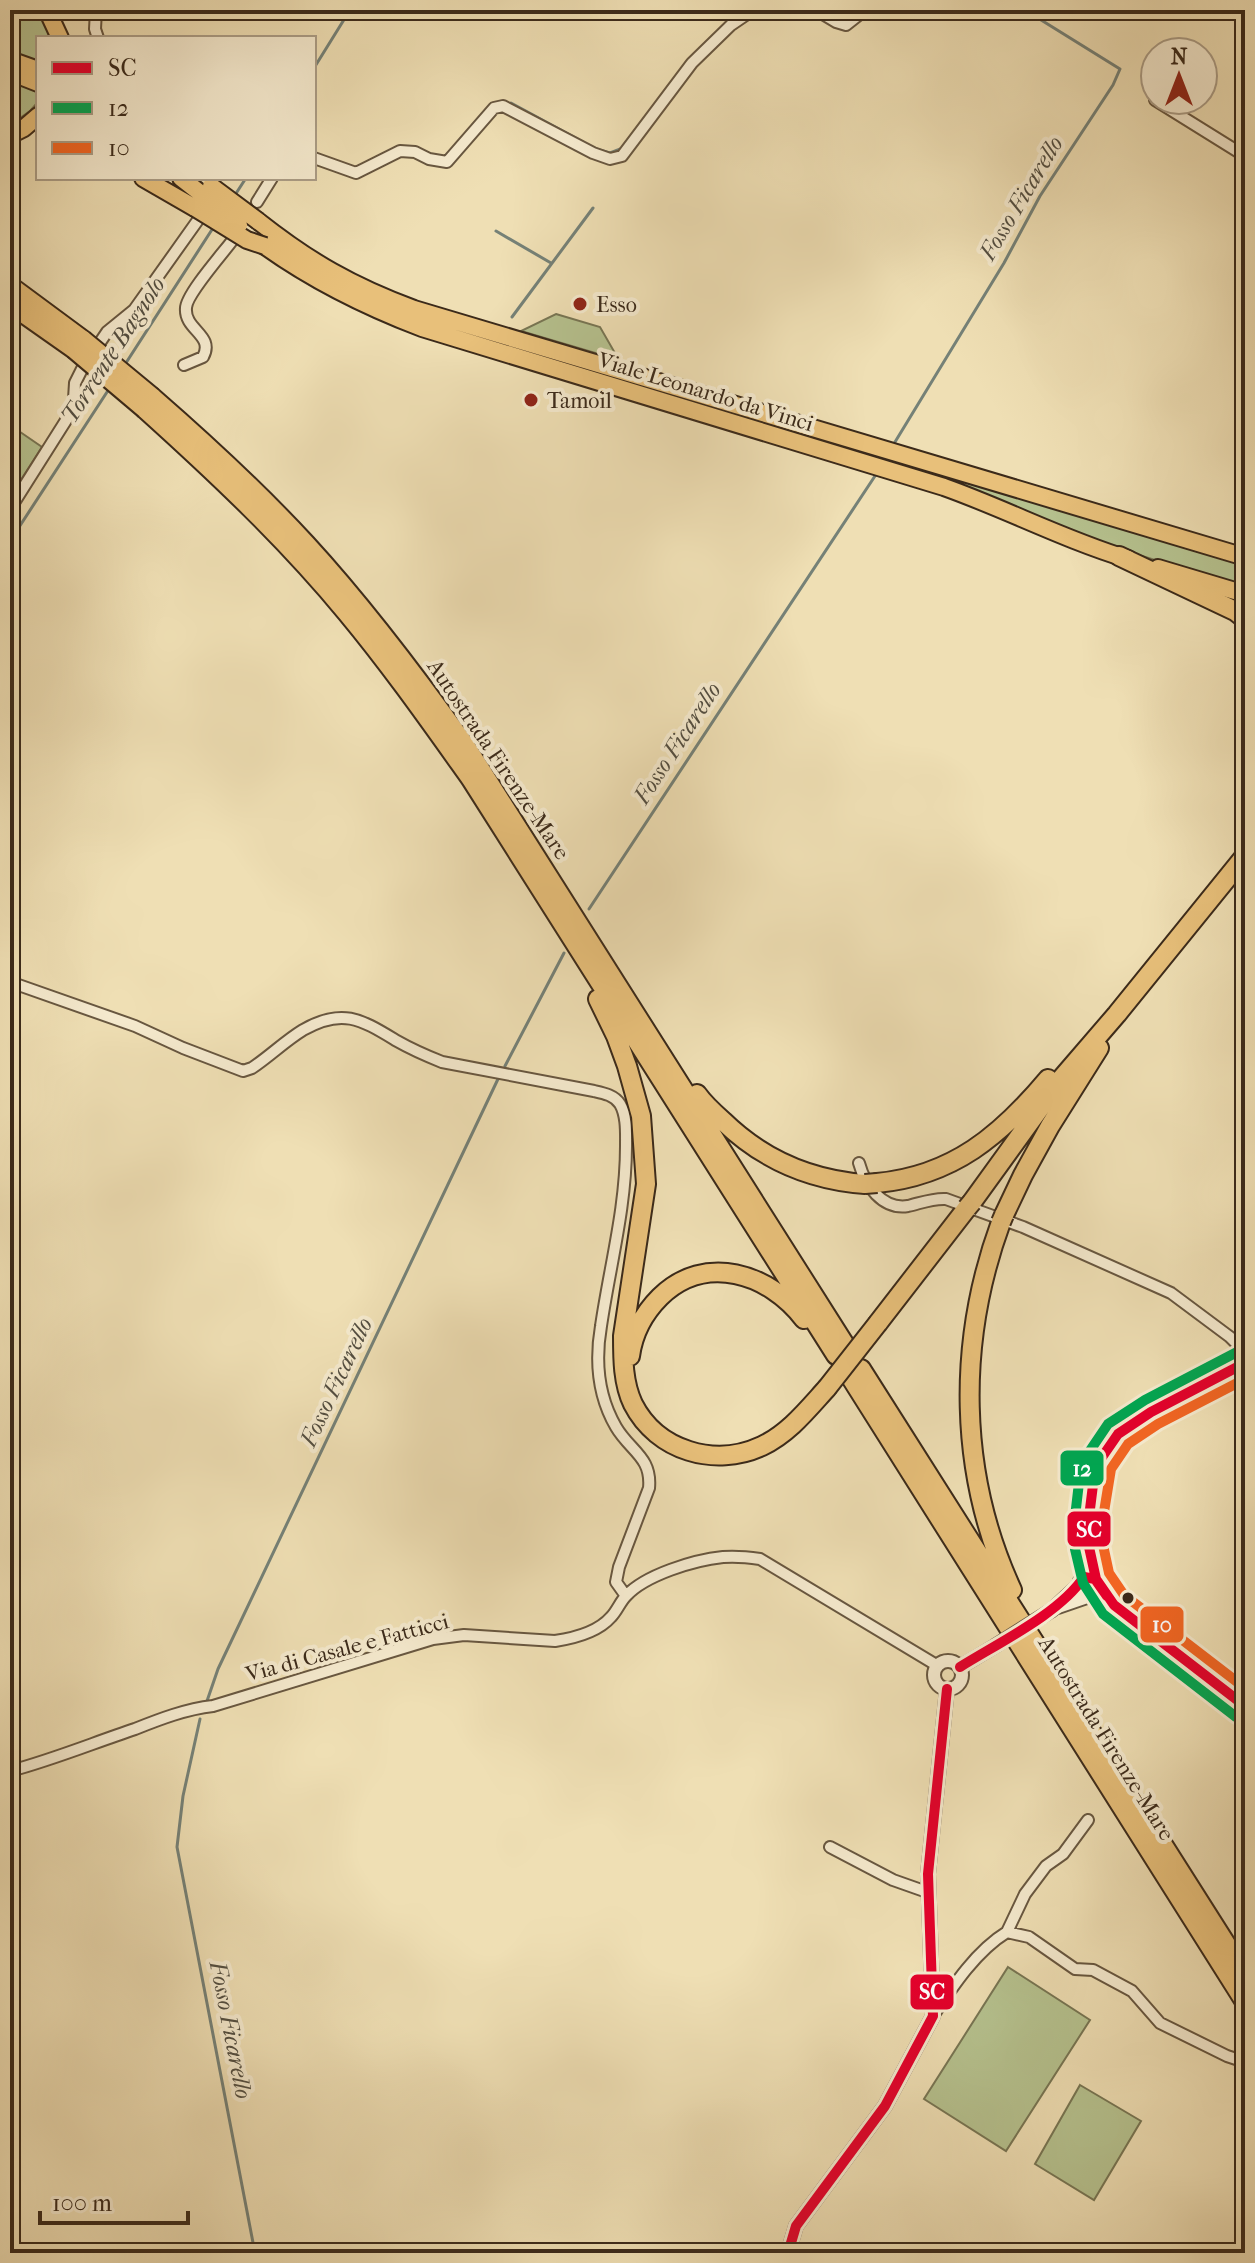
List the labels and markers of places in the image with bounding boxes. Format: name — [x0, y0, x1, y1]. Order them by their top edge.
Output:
place label: Esso — [596, 292, 637, 318]
marker: Esso — [571, 295, 589, 313]
place label: Tamoil — [547, 388, 612, 414]
marker: Tamoil — [522, 391, 540, 409]
unlabelled marker — [1120, 1590, 1136, 1606]

